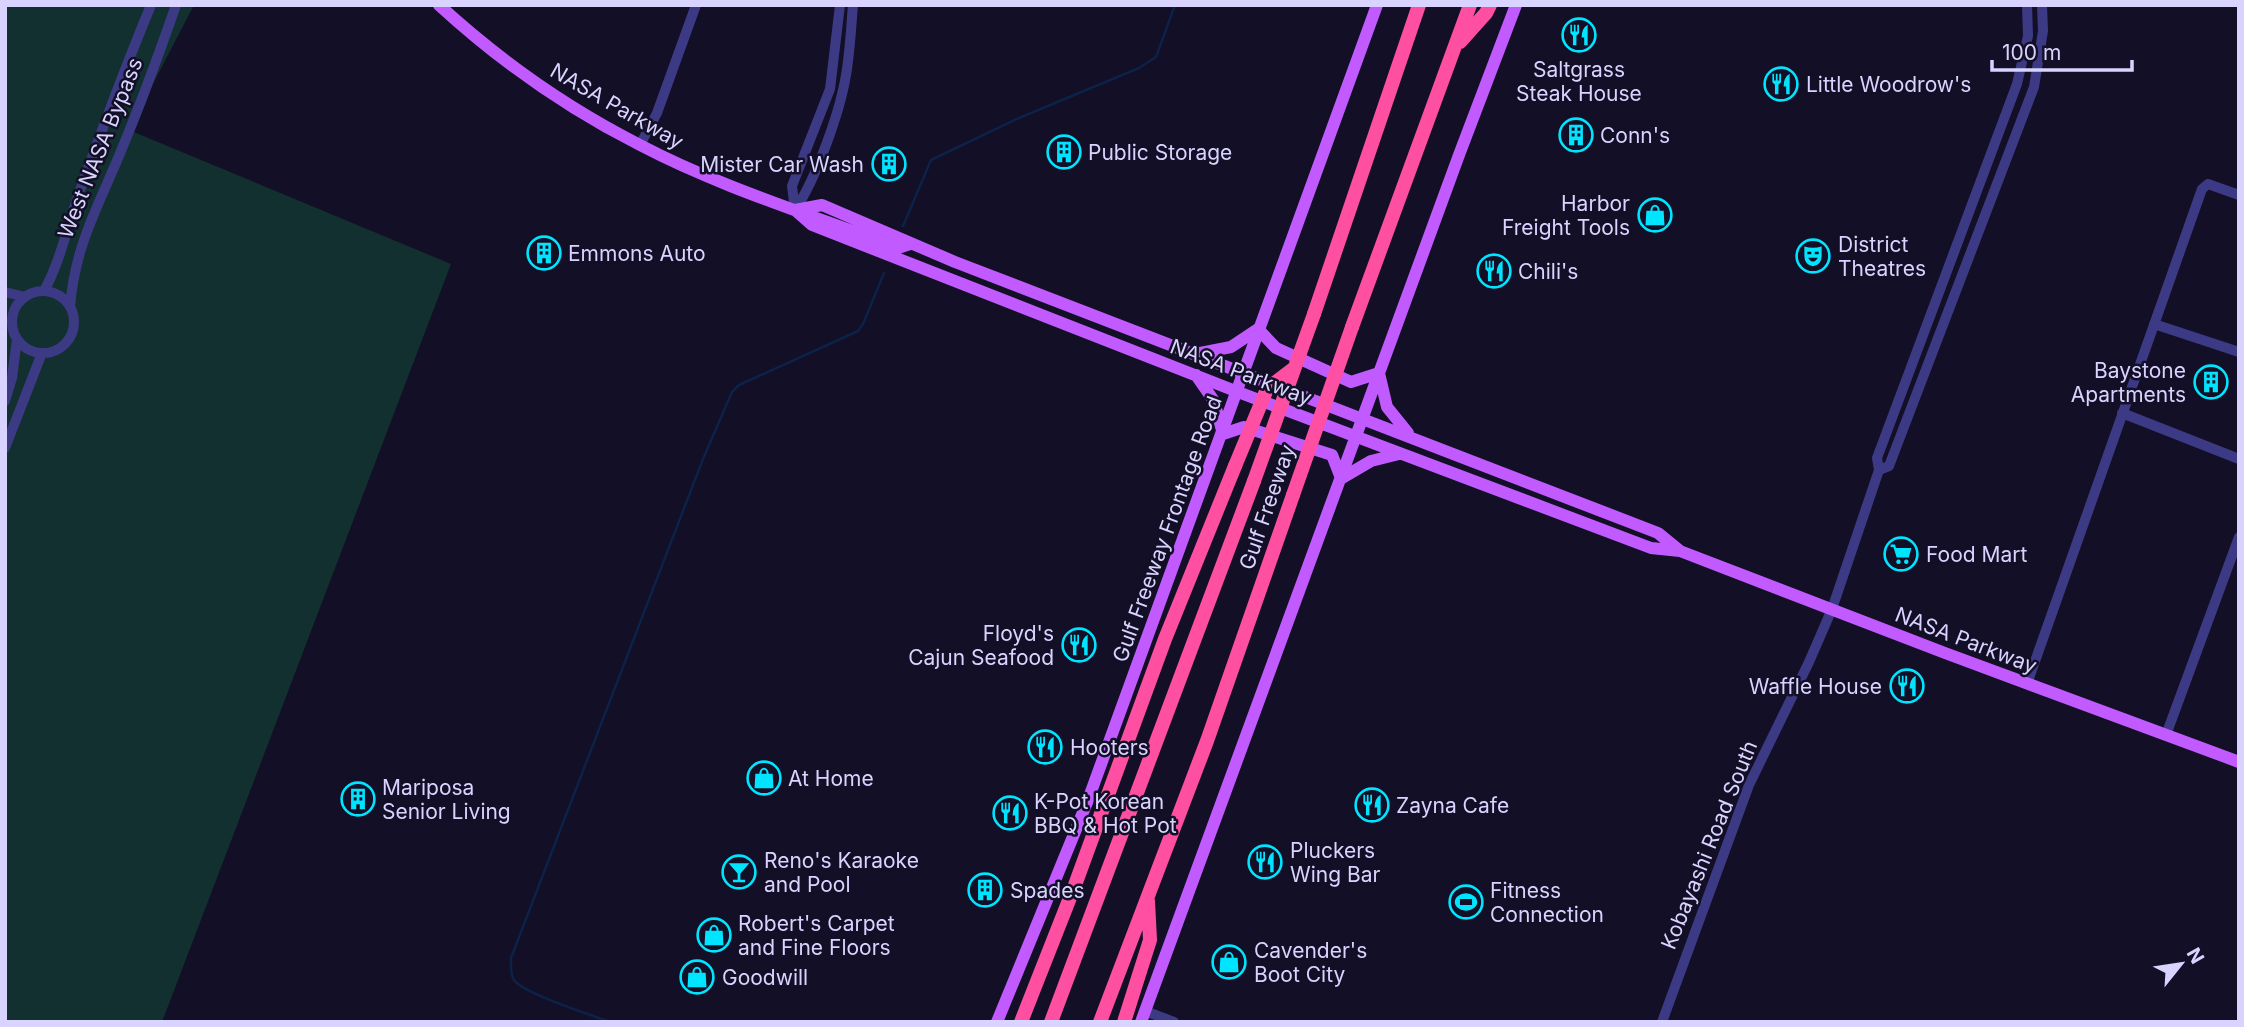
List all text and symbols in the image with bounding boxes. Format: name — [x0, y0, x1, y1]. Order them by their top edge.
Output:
restaurant icon: Saltgrass Steak House — [1560, 16, 1598, 54]
scale bar — [1992, 28, 2132, 72]
text: 100 m — [2002, 40, 2061, 65]
street label: West NASA Bypass — [52, 54, 148, 242]
place label: Saltgrass Steak House — [1516, 57, 1642, 106]
street label: NASA Parkway — [546, 58, 688, 154]
restaurant icon: Little Woodrow's — [1762, 65, 1800, 103]
place label: Little Woodrow's — [1806, 72, 1971, 97]
building icon: Conn's — [1557, 116, 1595, 154]
place label: Conn's — [1600, 123, 1670, 148]
building icon: Public Storage — [1045, 133, 1083, 171]
place label: Public Storage — [1088, 140, 1232, 165]
building icon: Mister Car Wash — [870, 145, 908, 183]
place label: Mister Car Wash — [700, 152, 864, 177]
place label: Harbor Freight Tools — [1502, 191, 1630, 240]
shop icon: Harbor Freight Tools — [1636, 196, 1674, 234]
place label: District Theatres — [1838, 232, 1926, 281]
building icon: Emmons Auto — [525, 234, 563, 272]
theatre icon: District Theatres — [1794, 237, 1832, 275]
place label: Emmons Auto — [568, 241, 706, 266]
restaurant icon: Chili's — [1475, 252, 1513, 290]
place label: Chili's — [1518, 259, 1578, 284]
street label: NASA Parkway — [1167, 334, 1315, 411]
place label: Baystone Apartments — [2071, 358, 2186, 407]
building icon: Baystone Apartments — [2192, 363, 2230, 401]
street label: Gulf Freeway Frontage Road — [1107, 392, 1227, 666]
street label: Gulf Freeway — [1234, 441, 1300, 573]
supermarket icon: Food Mart — [1882, 535, 1920, 573]
place label: Food Mart — [1926, 542, 2028, 567]
street label: NASA Parkway — [1892, 602, 2040, 679]
place label: Floyd's Cajun Seafood — [908, 621, 1054, 670]
restaurant icon: Floyd's Cajun Seafood — [1060, 626, 1098, 664]
restaurant icon: Waffle House — [1888, 667, 1926, 705]
place label: Waffle House — [1749, 674, 1882, 699]
restaurant icon: Hooters — [1026, 728, 1064, 766]
place label: Hooters — [1070, 735, 1149, 760]
street label: Kobayashi Road South — [1656, 737, 1762, 953]
shop icon: At Home — [745, 759, 783, 797]
place label: At Home — [788, 766, 874, 791]
place label: Mariposa Senior Living — [382, 775, 511, 824]
building icon: Mariposa Senior Living — [339, 780, 377, 818]
restaurant icon: Zayna Cafe — [1353, 786, 1391, 824]
place label: K-Pot Korean BBQ & Hot Pot — [1034, 789, 1177, 838]
place label: Zayna Cafe — [1396, 793, 1509, 818]
restaurant icon: K-Pot Korean BBQ & Hot Pot — [991, 794, 1029, 832]
place label: Pluckers Wing Bar — [1290, 838, 1381, 887]
restaurant icon: Pluckers Wing Bar — [1246, 843, 1284, 881]
place label: Reno's Karaoke and Pool — [764, 848, 919, 897]
bar icon: Reno's Karaoke and Pool — [720, 853, 758, 891]
building icon: Spades — [966, 871, 1004, 909]
place label: Spades — [1010, 878, 1085, 903]
place label: Fitness Connection — [1490, 878, 1604, 927]
sports icon: Fitness Connection — [1447, 883, 1485, 921]
place label: Robert's Carpet and Fine Floors — [738, 911, 895, 960]
shop icon: Robert's Carpet and Fine Floors — [695, 916, 733, 954]
north arrow — [2146, 929, 2216, 999]
place label: Cavender's Boot City — [1254, 938, 1367, 987]
shop icon: Cavender's Boot City — [1210, 943, 1248, 981]
text: N — [2182, 944, 2209, 968]
shop icon: Goodwill — [678, 958, 716, 996]
place label: Goodwill — [722, 965, 808, 990]

